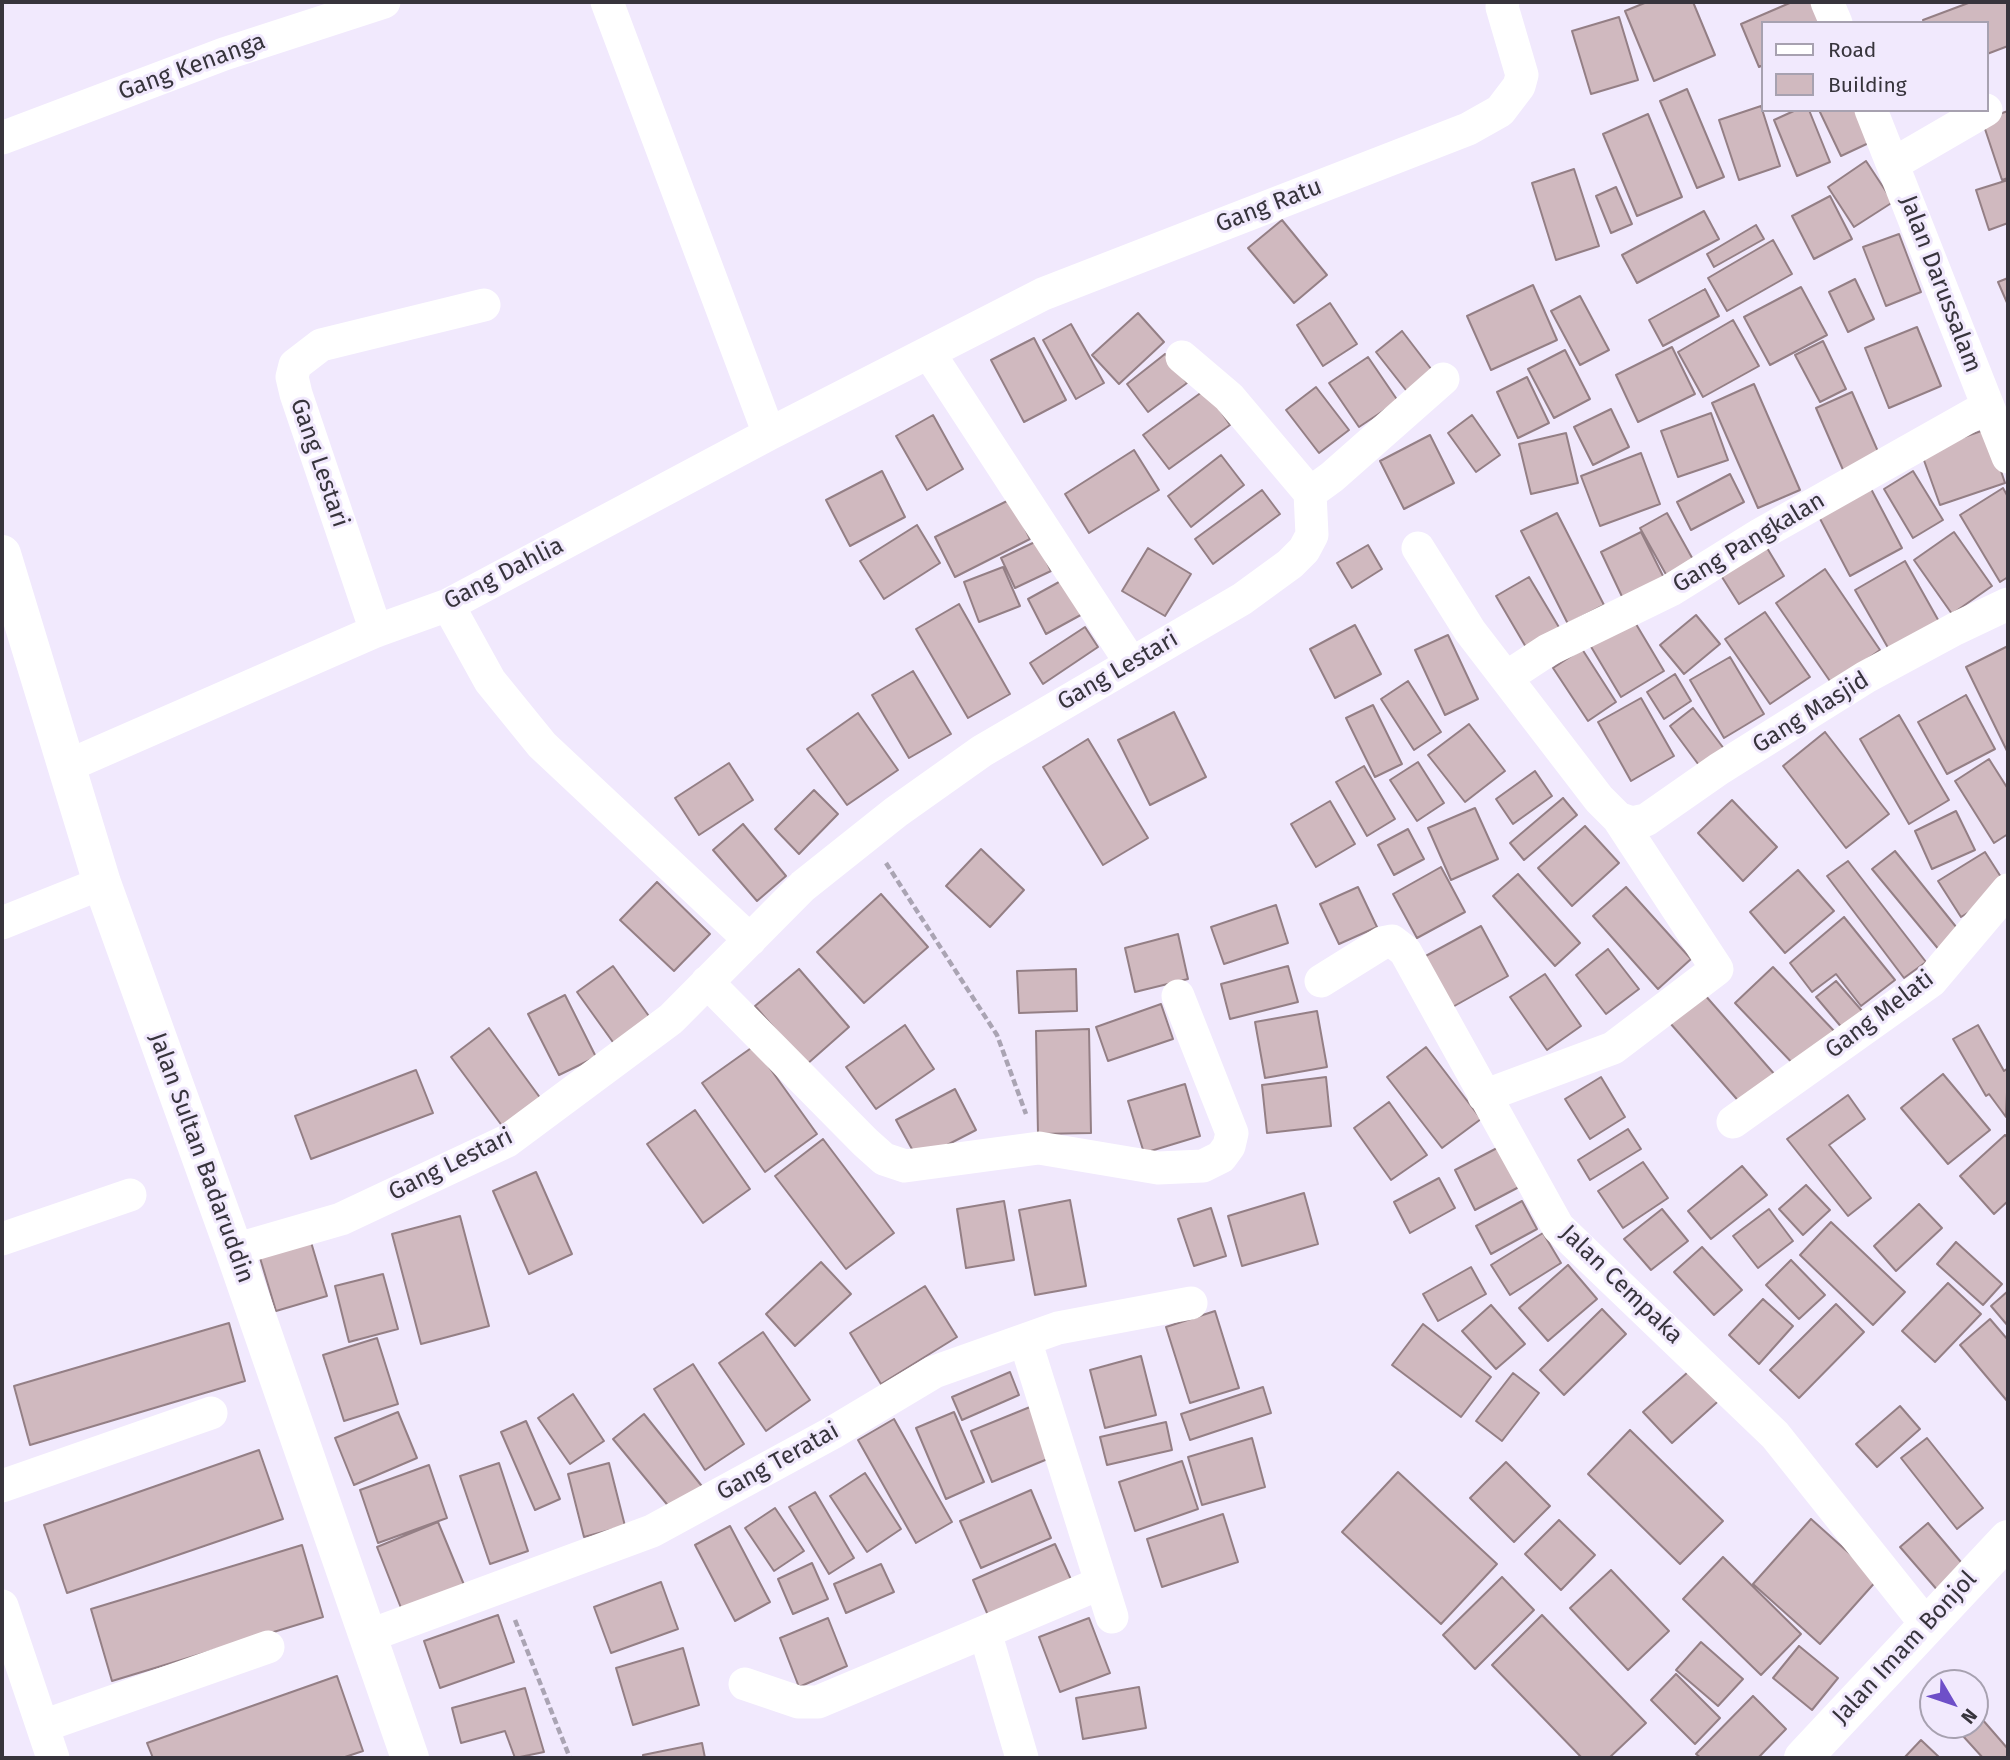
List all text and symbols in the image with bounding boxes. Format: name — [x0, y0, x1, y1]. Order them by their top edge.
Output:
legend — [1762, 21, 1989, 112]
street label: Gang Kenanga — [115, 27, 269, 107]
text: Road — [1828, 37, 1876, 63]
text: Building — [1828, 72, 1907, 98]
street label: Gang Ratu — [1212, 173, 1326, 239]
street label: Jalan Darussalam — [1893, 191, 1987, 377]
street label: Gang Lestari — [284, 395, 354, 531]
street label: Gang Pangkalan — [1668, 486, 1830, 600]
street label: Gang Dahlia — [439, 532, 569, 616]
street label: Gang Lestari — [1053, 625, 1183, 717]
street label: Gang Masjid — [1748, 666, 1874, 760]
street label: Gang Melati — [1820, 965, 1940, 1065]
street label: Jalan Sultan Badaruddin — [142, 1029, 260, 1287]
street label: Gang Lestari — [384, 1123, 518, 1207]
street label: Jalan Cempaka — [1554, 1219, 1688, 1351]
street label: Gang Teratai — [712, 1417, 844, 1507]
street label: Jalan Imam Bonjol — [1827, 1566, 1983, 1730]
north arrow — [1919, 1669, 1989, 1739]
text: N — [1956, 1704, 1982, 1728]

